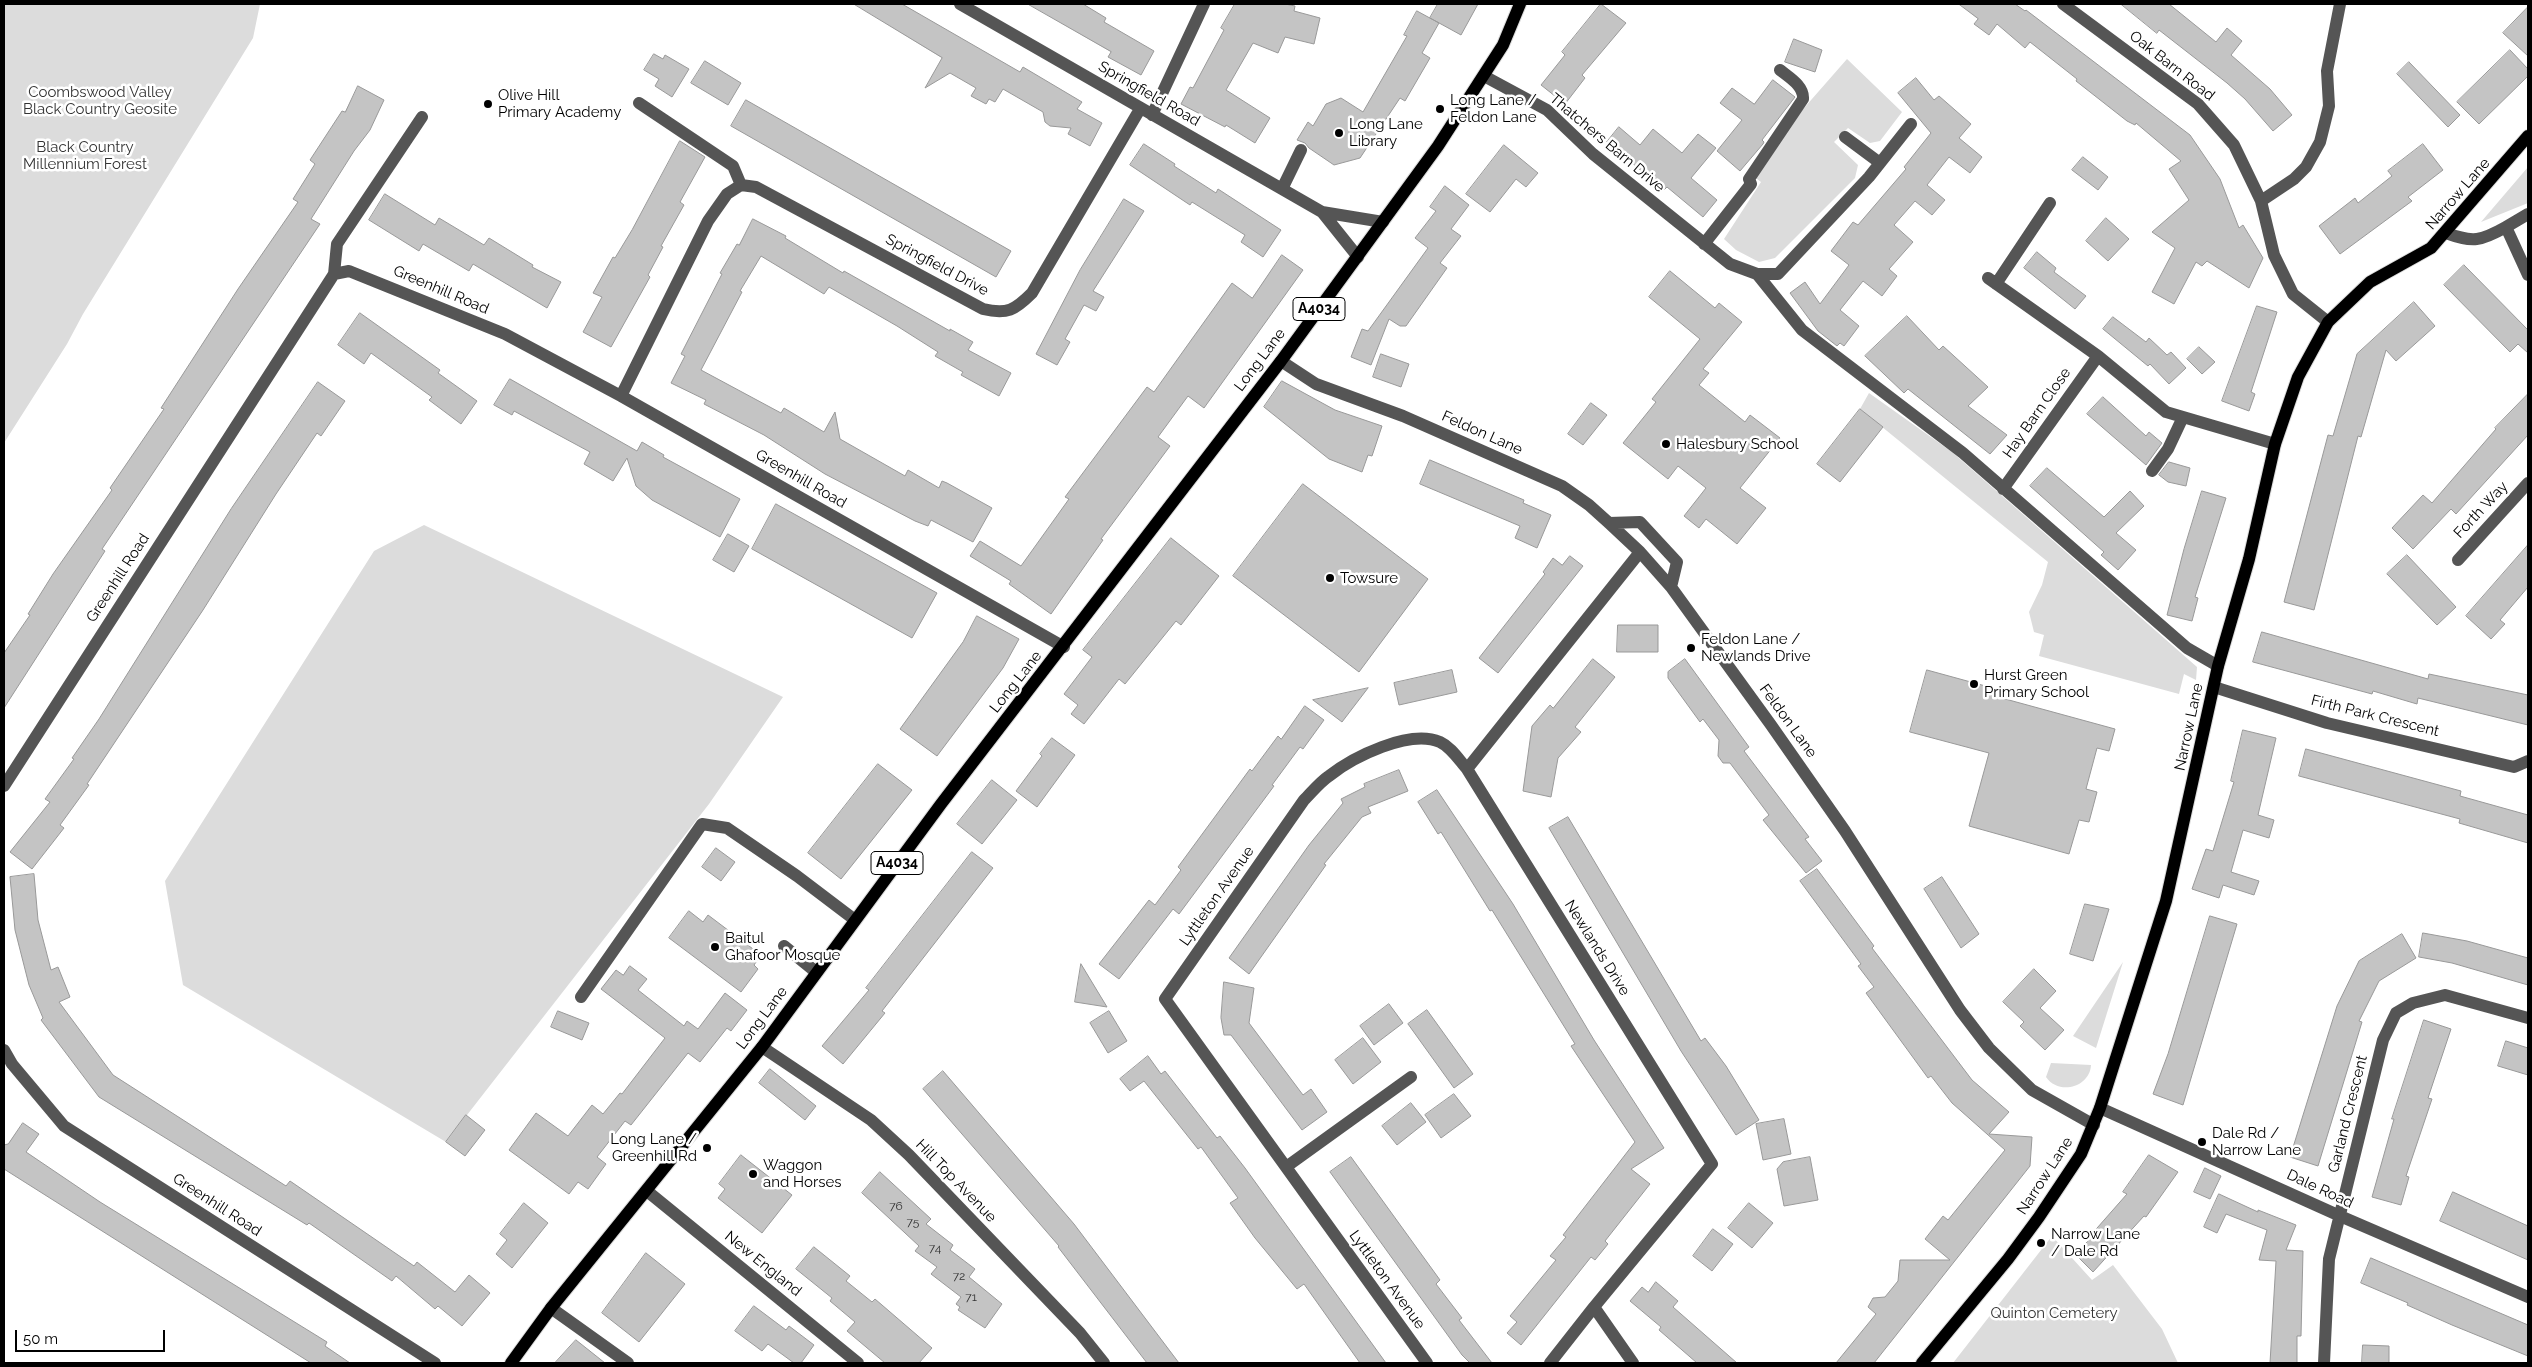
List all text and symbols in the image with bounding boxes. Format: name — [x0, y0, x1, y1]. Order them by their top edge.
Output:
street label: Oak Barn Road — [2126, 27, 2218, 105]
street label: Springfield Road — [1095, 58, 1203, 130]
park label: Coombswood Valley Black Country Geosite — [23, 83, 177, 118]
place label: Olive Hill Primary Academy — [498, 86, 621, 121]
street label: Thatchers Barn Drive — [1546, 90, 1668, 196]
place label: Long Lane / Feldon Lane — [1450, 91, 1537, 126]
marker: Olive Hill Primary Academy — [482, 98, 494, 110]
marker: Long Lane / Feldon Lane — [1434, 103, 1446, 115]
place label: Long Lane Library — [1349, 115, 1423, 150]
marker: Long Lane Library — [1333, 127, 1345, 139]
park label: Black Country Millennium Forest — [23, 138, 147, 173]
street label: Narrow Lane — [2422, 154, 2494, 234]
street label: Springfield Drive — [882, 230, 992, 300]
street label: Greenhill Road — [390, 262, 492, 318]
road number: A4034 — [1293, 298, 1345, 320]
street label: Long Lane — [1231, 325, 1289, 395]
street label: Hay Barn Close — [1999, 364, 2075, 462]
street label: Feldon Lane — [1439, 407, 1525, 459]
place label: Halesbury School — [1676, 435, 1799, 453]
marker: Halesbury School — [1660, 438, 1672, 450]
street label: Greenhill Road — [752, 446, 850, 512]
street label: Forth Way — [2450, 478, 2512, 542]
street label: Greenhill Road — [83, 530, 153, 626]
place label: Towsure — [1340, 569, 1398, 587]
marker: Towsure — [1324, 572, 1336, 584]
place label: Feldon Lane / Newlands Drive — [1701, 630, 1810, 665]
marker: Feldon Lane / Newlands Drive — [1685, 642, 1697, 654]
street label: Long Lane — [986, 647, 1046, 717]
place label: Hurst Green Primary School — [1984, 666, 2089, 701]
marker: Hurst Green Primary School — [1968, 678, 1980, 690]
street label: Feldon Lane — [1755, 681, 1821, 761]
street label: Narrow Lane — [2171, 682, 2207, 772]
street label: Firth Park Crescent — [2309, 691, 2441, 741]
street label: Lyttleton Avenue — [1176, 843, 1258, 949]
road number: A4034 — [871, 851, 923, 874]
street label: Newlands Drive — [1560, 897, 1634, 999]
place label: Baitul Ghafoor Mosque — [725, 929, 840, 964]
marker: Baitul Ghafoor Mosque — [709, 941, 721, 953]
street label: Long Lane — [733, 983, 791, 1053]
street label: Garland Crescent — [2325, 1053, 2371, 1175]
place label: Dale Rd / Narrow Lane — [2212, 1124, 2301, 1159]
place label: Long Lane / Greenhill Rd — [610, 1130, 697, 1165]
street label: Narrow Lane — [2013, 1134, 2077, 1218]
street label: Hill Top Avenue — [912, 1136, 1000, 1226]
marker: Dale Rd / Narrow Lane — [2196, 1136, 2208, 1148]
marker: Long Lane / Greenhill Rd — [701, 1142, 713, 1154]
place label: Waggon and Horses — [763, 1156, 842, 1191]
street label: Dale Road — [2284, 1166, 2356, 1212]
marker: Waggon and Horses — [747, 1168, 759, 1180]
street label: Greenhill Road — [169, 1170, 265, 1240]
house number: 76 — [889, 1199, 903, 1213]
house number: 75 — [907, 1215, 919, 1229]
place label: Narrow Lane / Dale Rd — [2051, 1225, 2140, 1260]
street label: Lyttleton Avenue — [1345, 1227, 1429, 1333]
street label: New England — [721, 1228, 805, 1300]
marker: Narrow Lane / Dale Rd — [2035, 1237, 2047, 1249]
house number: 74 — [929, 1241, 941, 1255]
house number: 72 — [953, 1269, 965, 1283]
house number: 71 — [965, 1290, 977, 1304]
park label: Quinton Cemetery — [1990, 1304, 2118, 1322]
scale bar — [18, 1320, 168, 1352]
text: 50 m — [23, 1330, 58, 1348]

